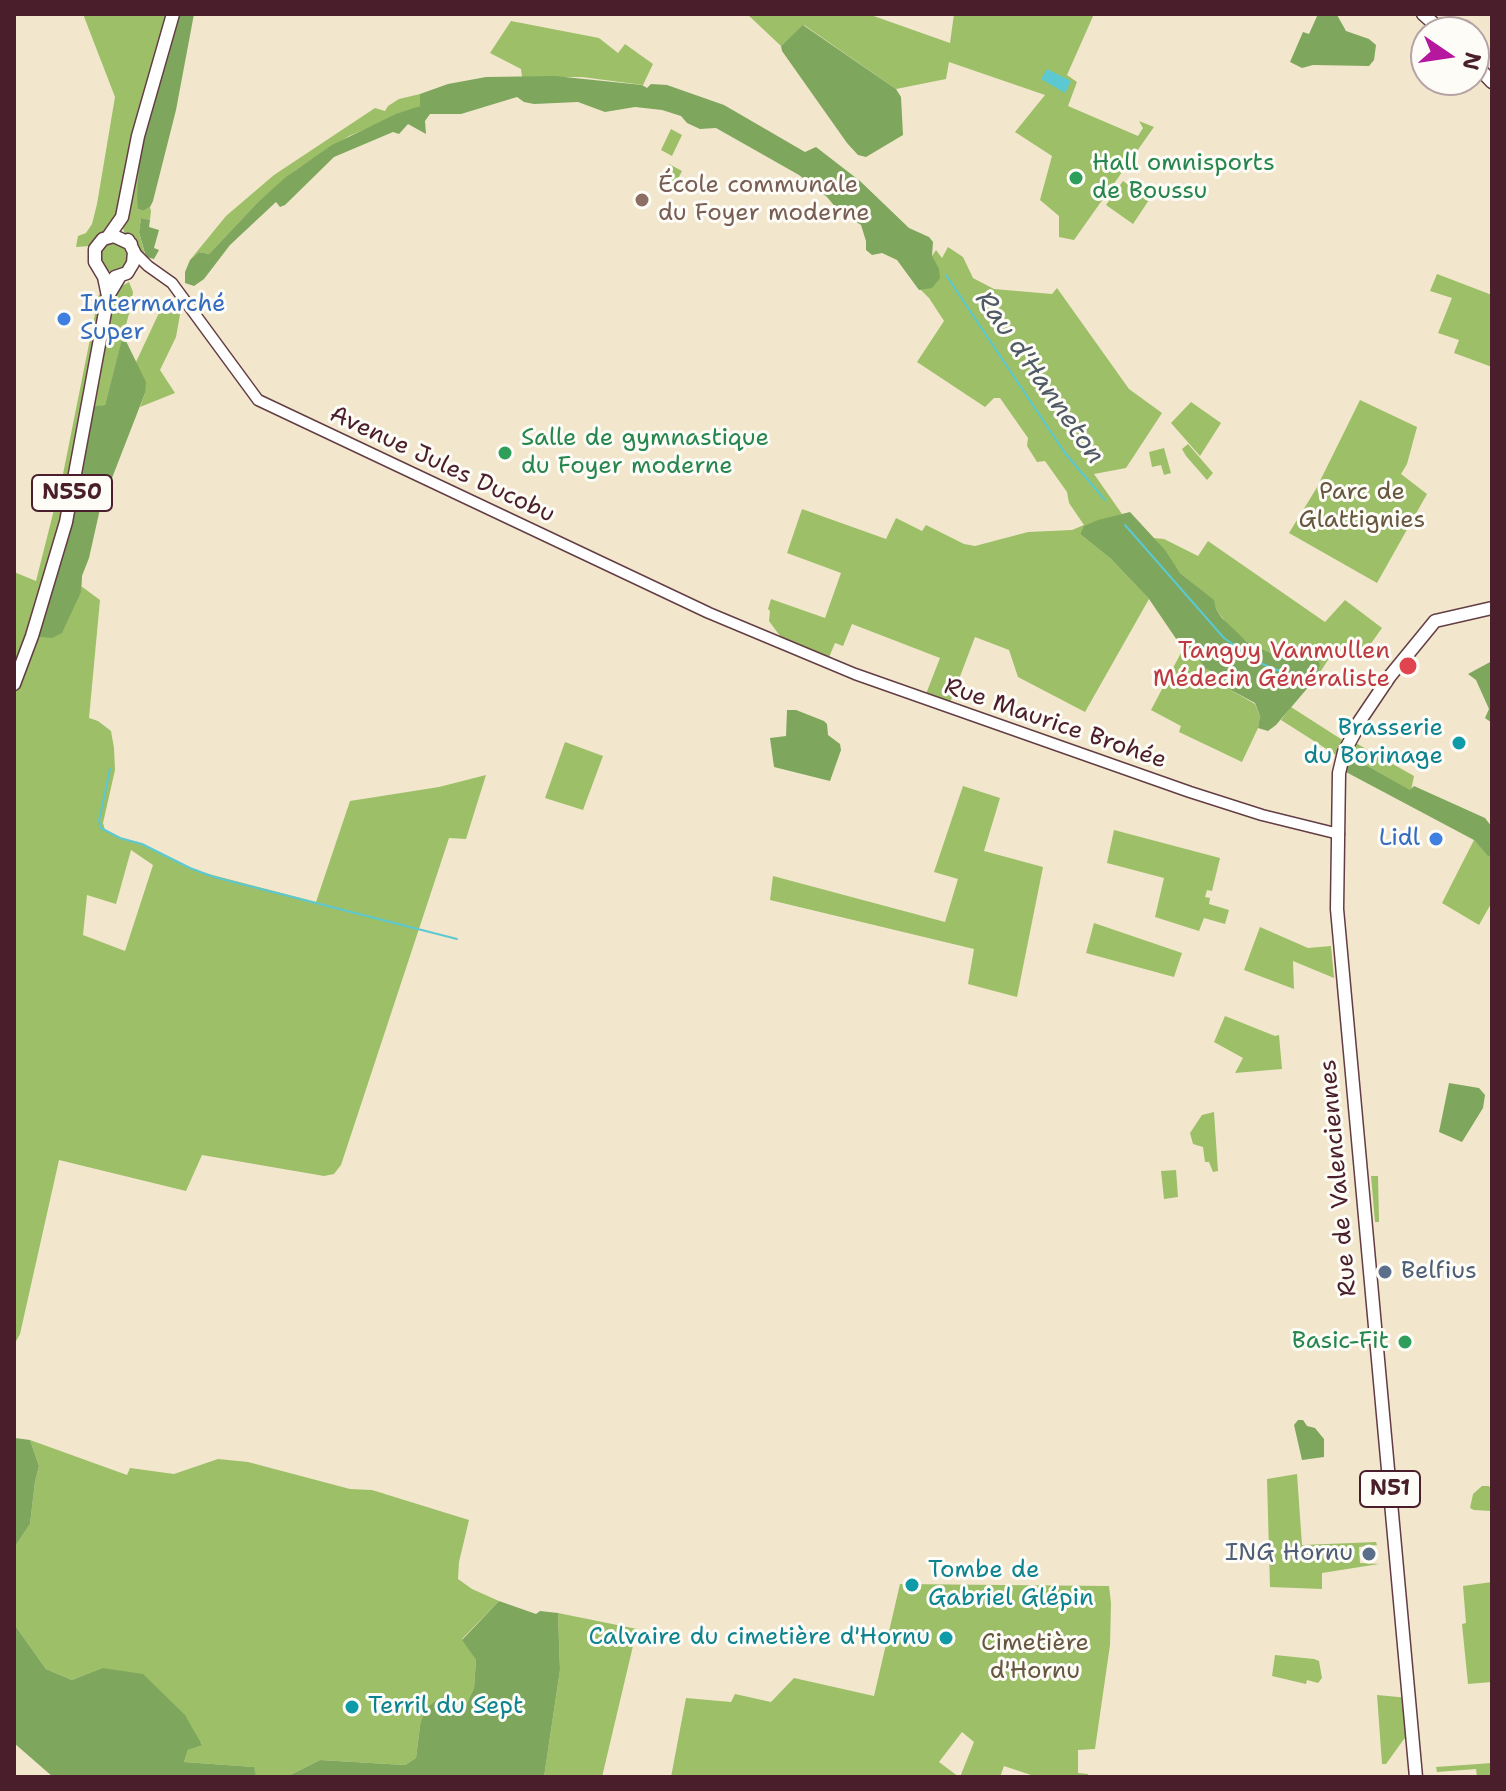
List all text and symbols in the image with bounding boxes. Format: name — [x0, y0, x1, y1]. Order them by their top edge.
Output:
north arrow — [1410, 16, 1490, 96]
text: N — [1456, 49, 1488, 73]
place label: Hall omnisports de Boussu — [1092, 150, 1275, 206]
marker: Hall omnisports de Boussu — [1067, 169, 1085, 187]
place label: École communale du Foyer moderne — [658, 172, 870, 228]
marker: École communale du Foyer moderne — [633, 191, 651, 209]
water label: Rau d'Hanneton — [968, 286, 1110, 470]
place label: Intermarché Super — [80, 291, 226, 347]
marker: Intermarché Super — [55, 310, 73, 328]
street label: Avenue Jules Ducobu — [325, 400, 559, 530]
place label: Salle de gymnastique du Foyer moderne — [521, 425, 769, 481]
marker: Salle de gymnastique du Foyer moderne — [496, 444, 514, 462]
road number: N550 — [32, 475, 112, 511]
park label: Parc de Glattignies — [1299, 479, 1425, 535]
place label: Tanguy Vanmullen Médecin Généraliste — [1153, 638, 1390, 694]
marker: Tanguy Vanmullen Médecin Généraliste — [1397, 655, 1419, 677]
street label: Rue Maurice Brohée — [940, 672, 1170, 776]
place label: Brasserie du Borinage — [1303, 715, 1443, 771]
marker: Brasserie du Borinage — [1450, 734, 1468, 752]
place label: Lidl — [1379, 825, 1420, 853]
marker: Lidl — [1427, 830, 1445, 848]
street label: Rue de Valenciennes — [1314, 1058, 1364, 1298]
place label: Belfius — [1401, 1258, 1477, 1286]
marker: Belfius — [1376, 1263, 1394, 1281]
place label: Basic-Fit — [1292, 1328, 1389, 1356]
marker: Basic-Fit — [1396, 1333, 1414, 1351]
road number: N51 — [1360, 1471, 1420, 1507]
place label: ING Hornu — [1225, 1540, 1353, 1568]
marker: ING Hornu — [1360, 1545, 1378, 1563]
place label: Tombe de Gabriel Glépin — [928, 1557, 1094, 1613]
marker: Tombe de Gabriel Glépin — [903, 1576, 921, 1594]
place label: Calvaire du cimetière d'Hornu — [588, 1624, 930, 1652]
marker: Calvaire du cimetière d'Hornu — [937, 1629, 955, 1647]
park label: Cimetière d'Hornu — [981, 1630, 1089, 1686]
place label: Terril du Sept — [368, 1693, 523, 1721]
marker: Terril du Sept — [343, 1698, 361, 1716]

